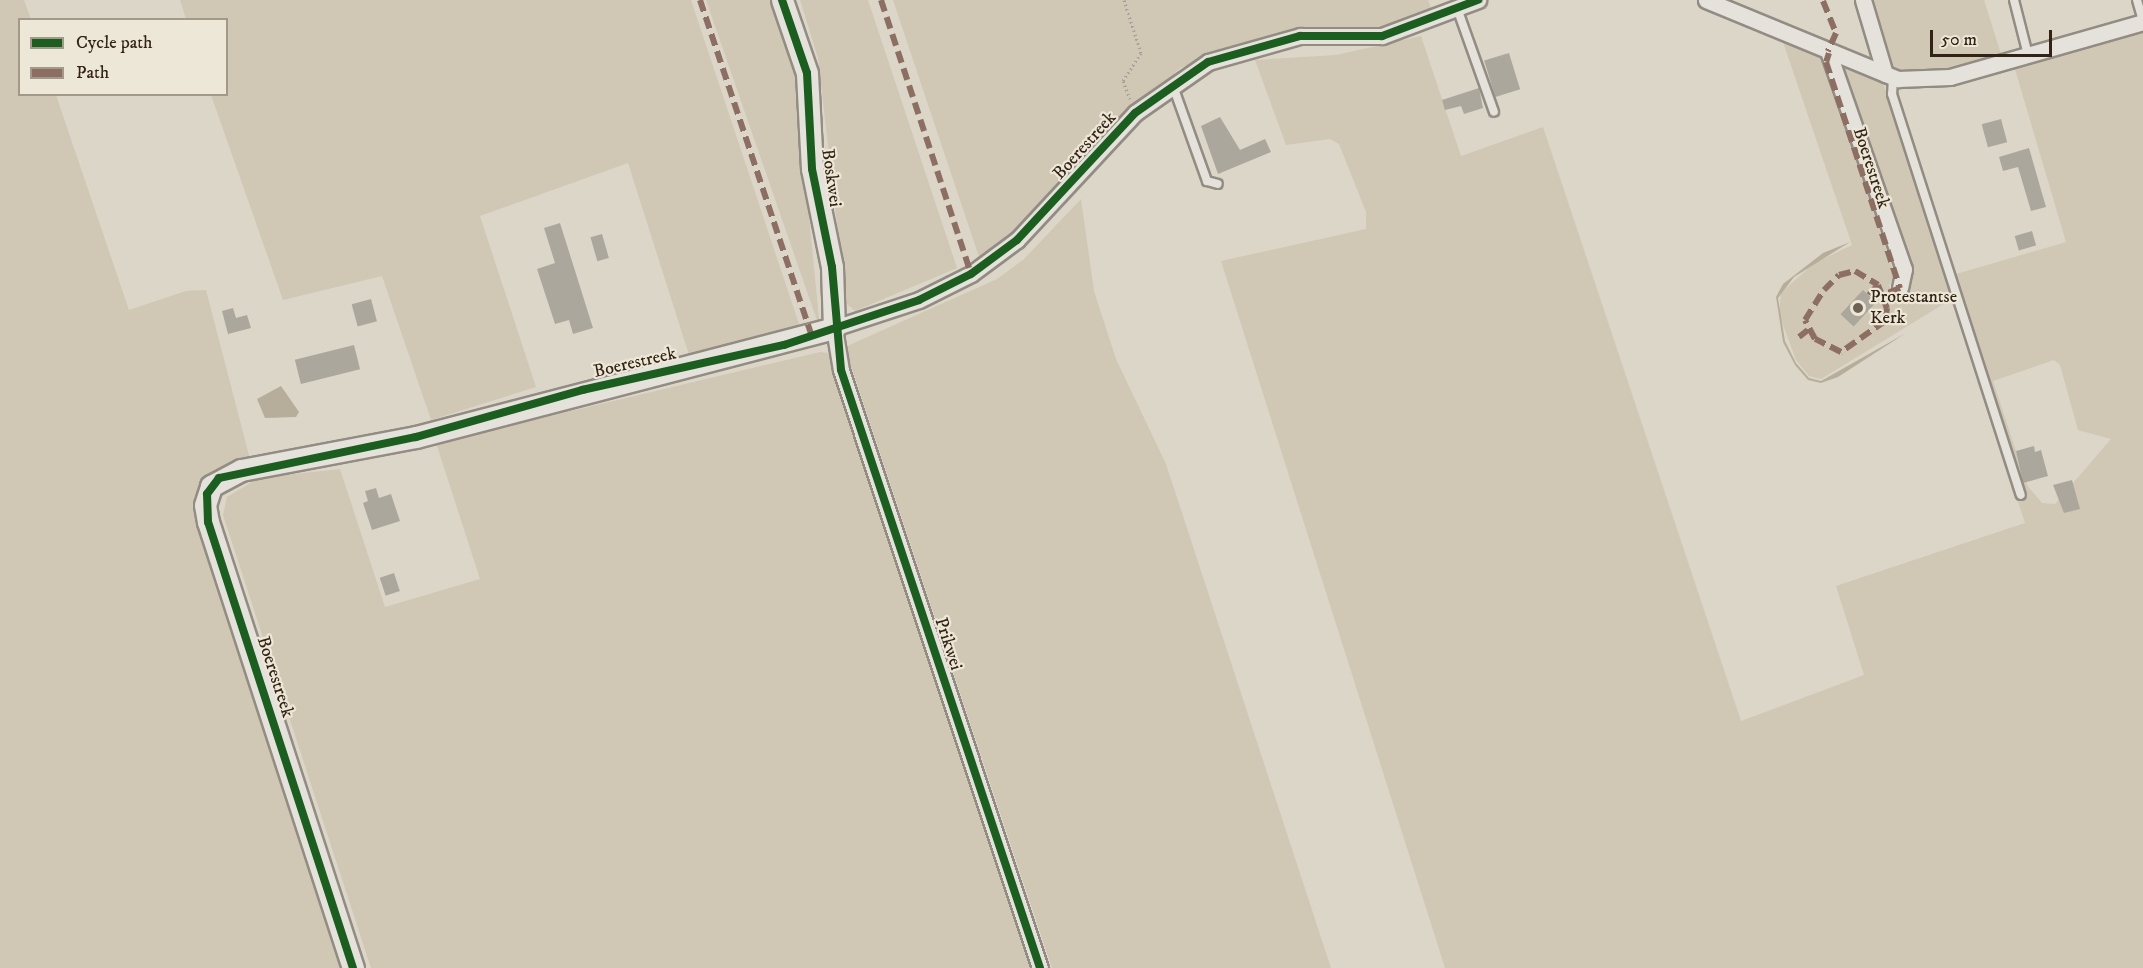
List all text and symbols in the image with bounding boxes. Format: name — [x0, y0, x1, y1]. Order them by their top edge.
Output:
legend — [18, 18, 228, 96]
scale bar — [1933, 18, 2054, 56]
text: 50 m — [1941, 29, 1977, 51]
text: Cycle path — [76, 32, 153, 54]
text: Path — [76, 62, 109, 84]
street label: Boerestreek — [1049, 108, 1121, 184]
street label: Boerestreek — [1848, 125, 1894, 211]
street label: Boskwei — [816, 147, 846, 209]
place label: Protestantse Kerk — [1870, 287, 1957, 330]
marker: Protestantse Kerk — [1851, 301, 1865, 315]
street label: Boerestreek — [592, 343, 678, 383]
street label: Prikwei — [929, 615, 967, 673]
street label: Boerestreek — [252, 634, 298, 720]

